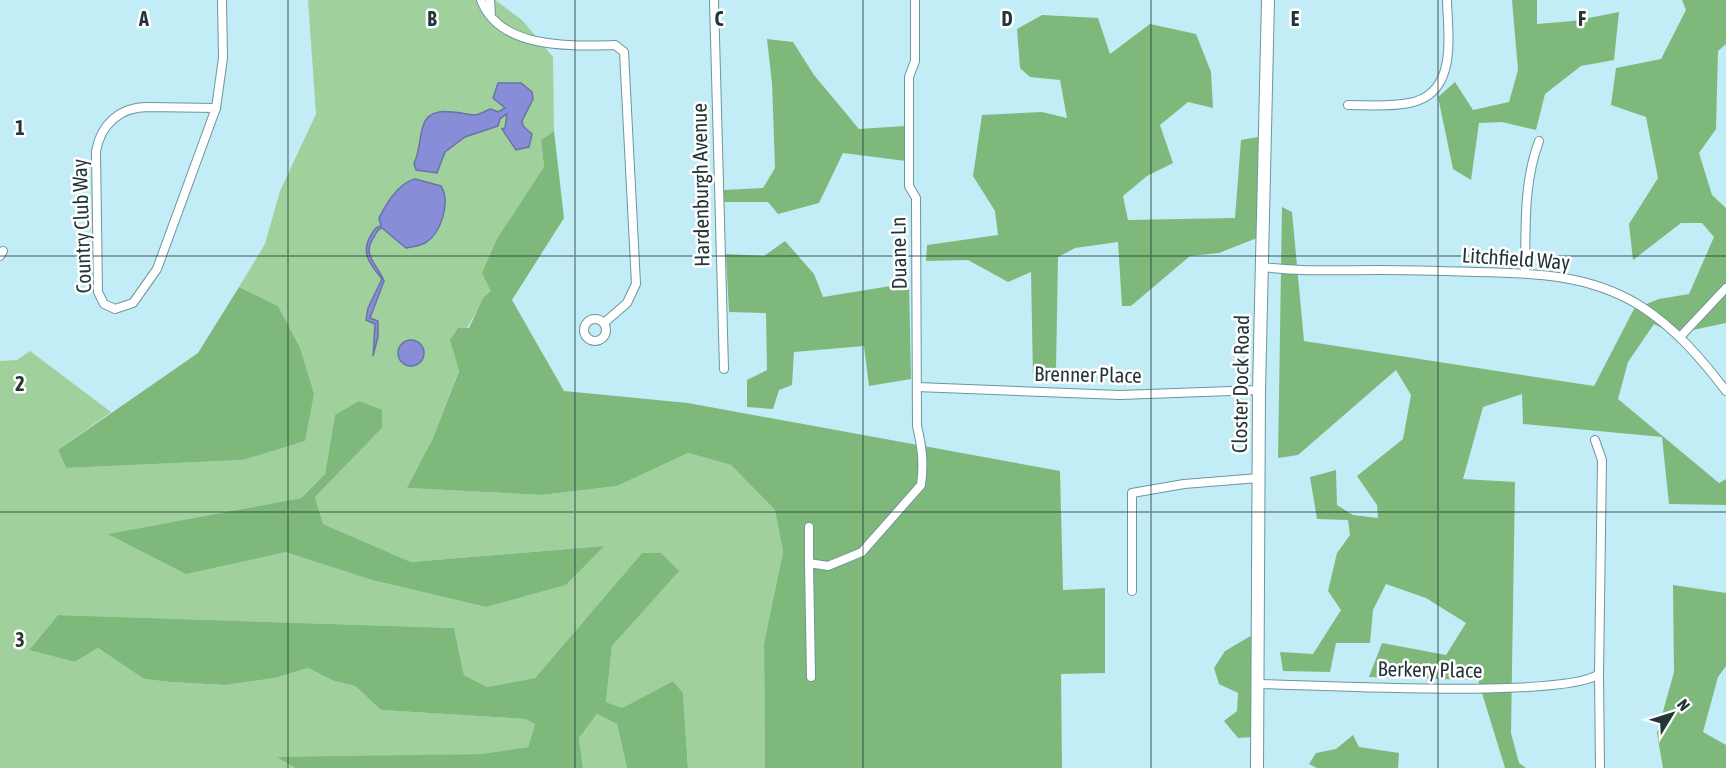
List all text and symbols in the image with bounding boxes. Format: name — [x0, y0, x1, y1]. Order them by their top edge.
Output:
text: A — [138, 7, 149, 30]
text: B — [427, 7, 437, 30]
text: C — [715, 7, 724, 30]
text: D — [1001, 7, 1013, 30]
text: E — [1291, 7, 1300, 30]
text: F — [1578, 7, 1586, 30]
street label: Hardenburgh Avenue — [687, 103, 713, 267]
text: 1 — [15, 116, 25, 139]
street label: Country Club Way — [67, 158, 95, 294]
street label: Duane Ln — [885, 217, 911, 289]
street label: Litchfield Way — [1461, 242, 1571, 274]
street label: Closter Dock Road — [1227, 315, 1253, 453]
street label: Brenner Place — [1034, 361, 1142, 387]
text: 2 — [15, 372, 25, 395]
text: 3 — [15, 628, 25, 651]
street label: Berkery Place — [1377, 656, 1483, 682]
north arrow — [1642, 684, 1702, 744]
text: N — [1674, 695, 1694, 714]

